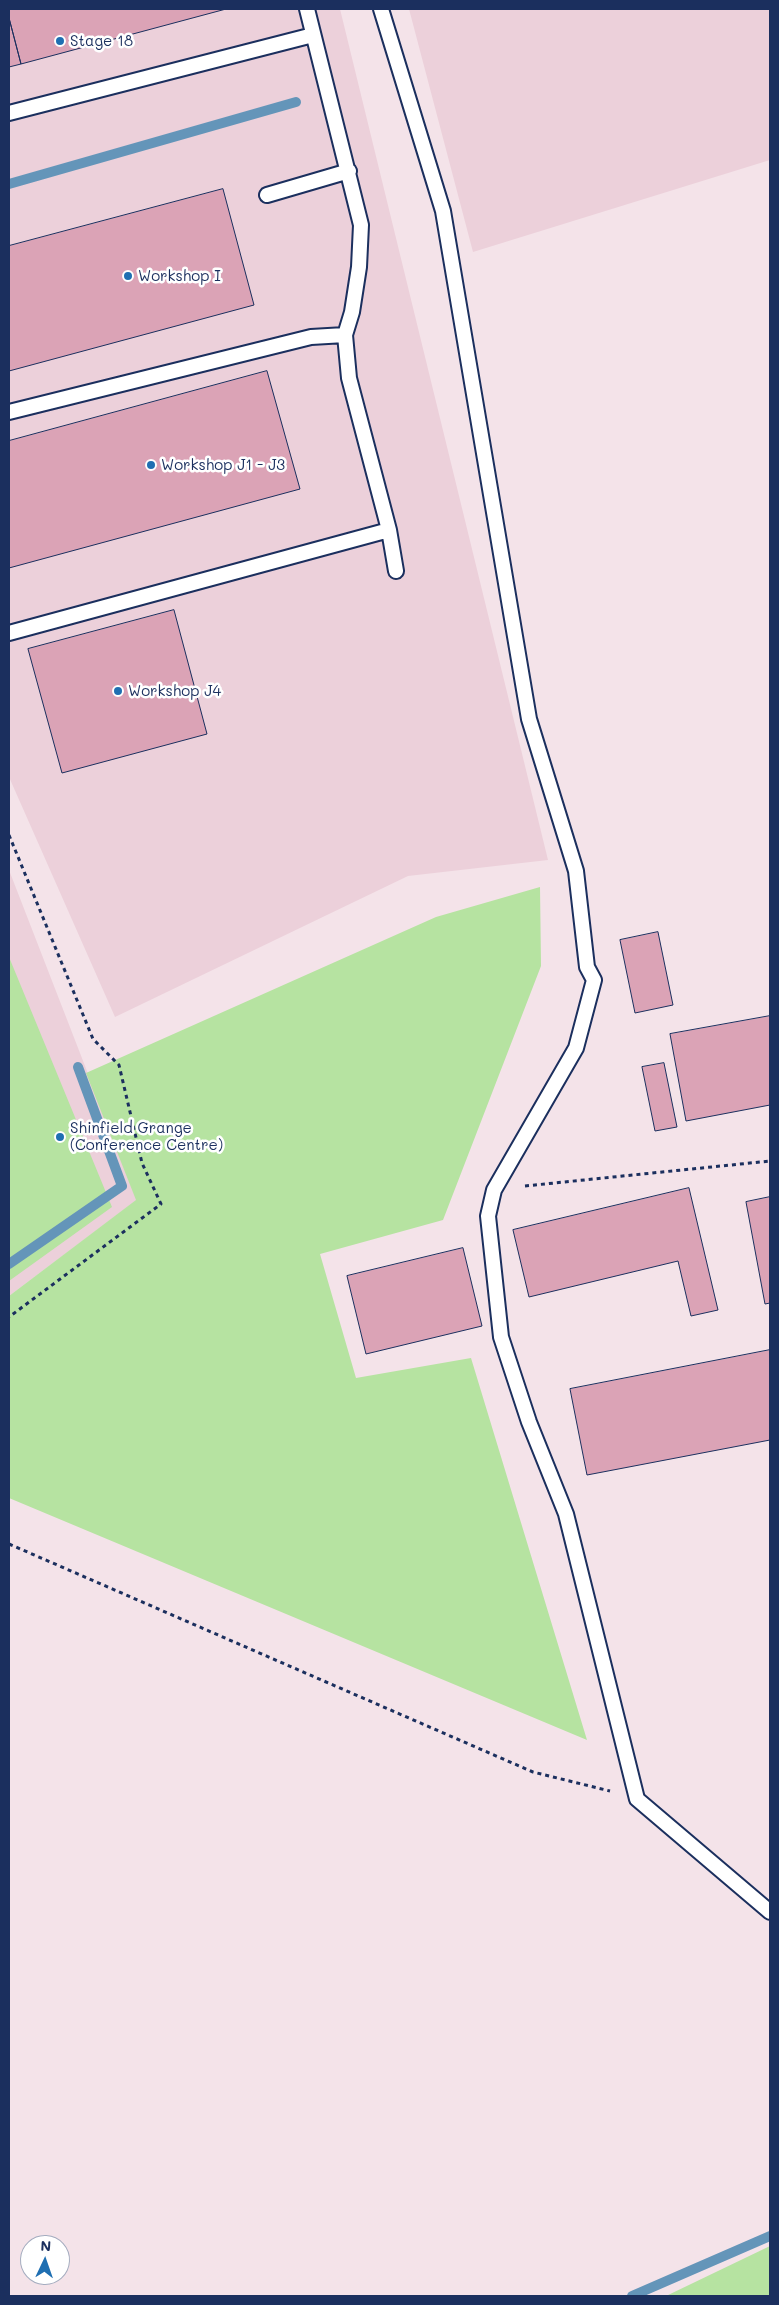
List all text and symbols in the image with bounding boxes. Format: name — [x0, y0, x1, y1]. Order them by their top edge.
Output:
place label: Stage 18 — [70, 32, 133, 50]
marker: Stage 18 — [54, 35, 66, 47]
place label: Workshop I — [138, 267, 221, 285]
marker: Workshop I — [122, 270, 134, 282]
place label: Workshop J1 - J3 — [161, 456, 285, 474]
marker: Workshop J1 - J3 — [145, 459, 157, 471]
place label: Workshop J4 — [128, 682, 221, 700]
marker: Workshop J4 — [112, 685, 124, 697]
place label: Shinfield Grange (Conference Centre) — [70, 1119, 223, 1154]
marker: Shinfield Grange (Conference Centre) — [54, 1131, 66, 1143]
north arrow — [20, 2235, 70, 2285]
text: N — [40, 2236, 52, 2255]

